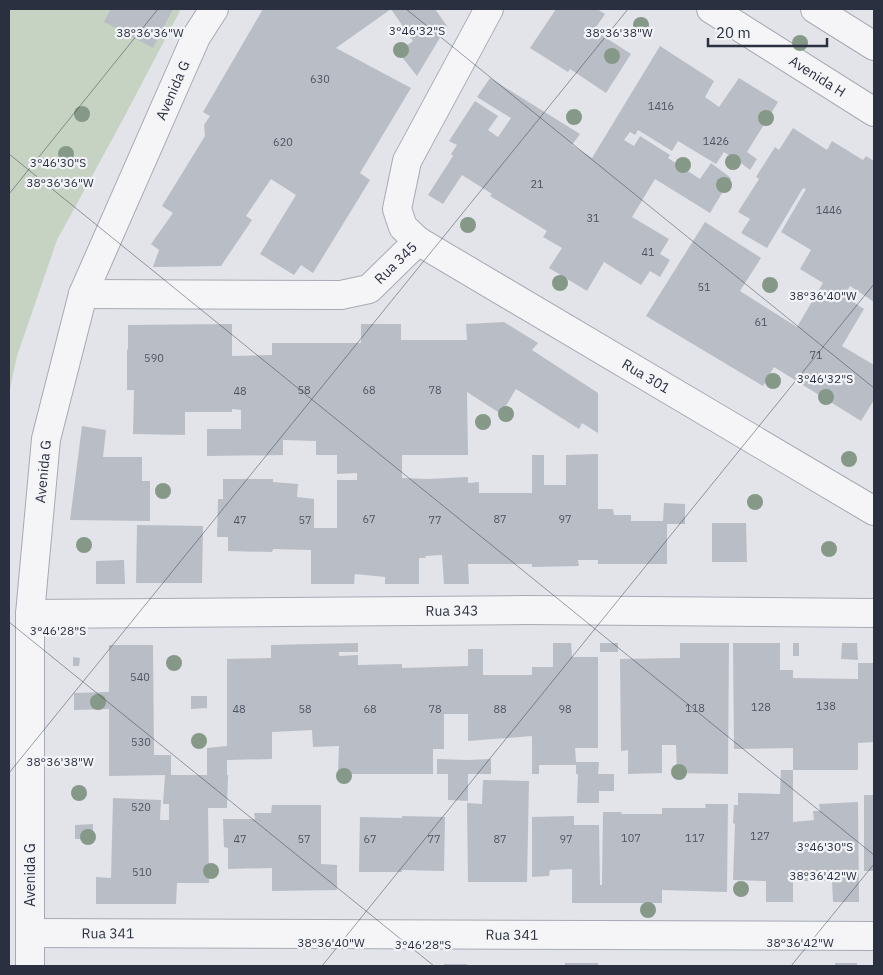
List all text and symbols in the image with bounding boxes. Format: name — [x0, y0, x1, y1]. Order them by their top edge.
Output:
scale bar — [708, 15, 827, 47]
text: 3°46'32"S — [389, 23, 445, 38]
text: 20 m — [716, 23, 751, 42]
text: 38°36'36"W — [116, 25, 184, 40]
text: 38°36'38"W — [585, 25, 653, 40]
street label: Avenida H — [786, 52, 849, 101]
street label: Avenida G — [152, 58, 194, 123]
house number: 630 — [310, 72, 330, 86]
house number: 1416 — [648, 99, 674, 113]
house number: 1426 — [703, 134, 729, 148]
house number: 620 — [273, 135, 293, 149]
text: 3°46'30"S — [30, 155, 86, 170]
text: 38°36'36"W — [26, 175, 94, 190]
house number: 21 — [530, 177, 544, 191]
house number: 1446 — [816, 203, 842, 217]
house number: 31 — [586, 211, 600, 225]
street label: Rua 345 — [370, 238, 421, 288]
house number: 41 — [641, 245, 655, 259]
house number: 51 — [697, 280, 711, 294]
text: 38°36'40"W — [789, 288, 857, 303]
house number: 61 — [754, 315, 768, 329]
house number: 71 — [809, 348, 823, 362]
house number: 590 — [144, 351, 164, 365]
street label: Rua 301 — [619, 355, 673, 397]
text: 3°46'32"S — [797, 371, 853, 386]
house number: 58 — [297, 383, 311, 397]
house number: 68 — [362, 383, 376, 397]
house number: 78 — [428, 383, 442, 397]
house number: 48 — [233, 384, 247, 398]
street label: Avenida G — [31, 439, 55, 504]
house number: 67 — [362, 512, 376, 526]
house number: 87 — [493, 512, 507, 526]
house number: 97 — [558, 512, 572, 526]
house number: 47 — [233, 513, 247, 527]
house number: 57 — [298, 513, 312, 527]
house number: 77 — [428, 513, 442, 527]
street label: Rua 343 — [425, 601, 479, 620]
text: 3°46'28"S — [30, 623, 86, 638]
house number: 540 — [130, 670, 150, 684]
house number: 138 — [816, 699, 836, 713]
house number: 128 — [751, 700, 771, 714]
house number: 118 — [685, 701, 705, 715]
house number: 48 — [232, 702, 246, 716]
house number: 58 — [298, 702, 312, 716]
house number: 68 — [363, 702, 377, 716]
house number: 78 — [428, 702, 442, 716]
house number: 88 — [493, 702, 507, 716]
house number: 98 — [558, 702, 572, 716]
house number: 530 — [131, 735, 151, 749]
text: 38°36'38"W — [26, 754, 94, 769]
house number: 520 — [131, 800, 151, 814]
house number: 127 — [750, 829, 770, 843]
house number: 107 — [621, 831, 641, 845]
house number: 117 — [685, 831, 705, 845]
house number: 47 — [233, 832, 247, 846]
house number: 57 — [297, 832, 311, 846]
house number: 67 — [363, 832, 377, 846]
house number: 77 — [427, 832, 441, 846]
house number: 87 — [493, 832, 507, 846]
house number: 97 — [559, 832, 573, 846]
text: 3°46'30"S — [797, 839, 853, 854]
street label: Avenida G — [21, 843, 39, 907]
house number: 510 — [132, 865, 152, 879]
text: 38°36'42"W — [789, 868, 857, 883]
street label: Rua 341 — [81, 924, 135, 942]
street label: Rua 341 — [485, 926, 538, 944]
text: 38°36'40"W — [297, 935, 365, 950]
text: 38°36'42"W — [766, 935, 834, 950]
text: 3°46'28"S — [395, 937, 451, 952]

